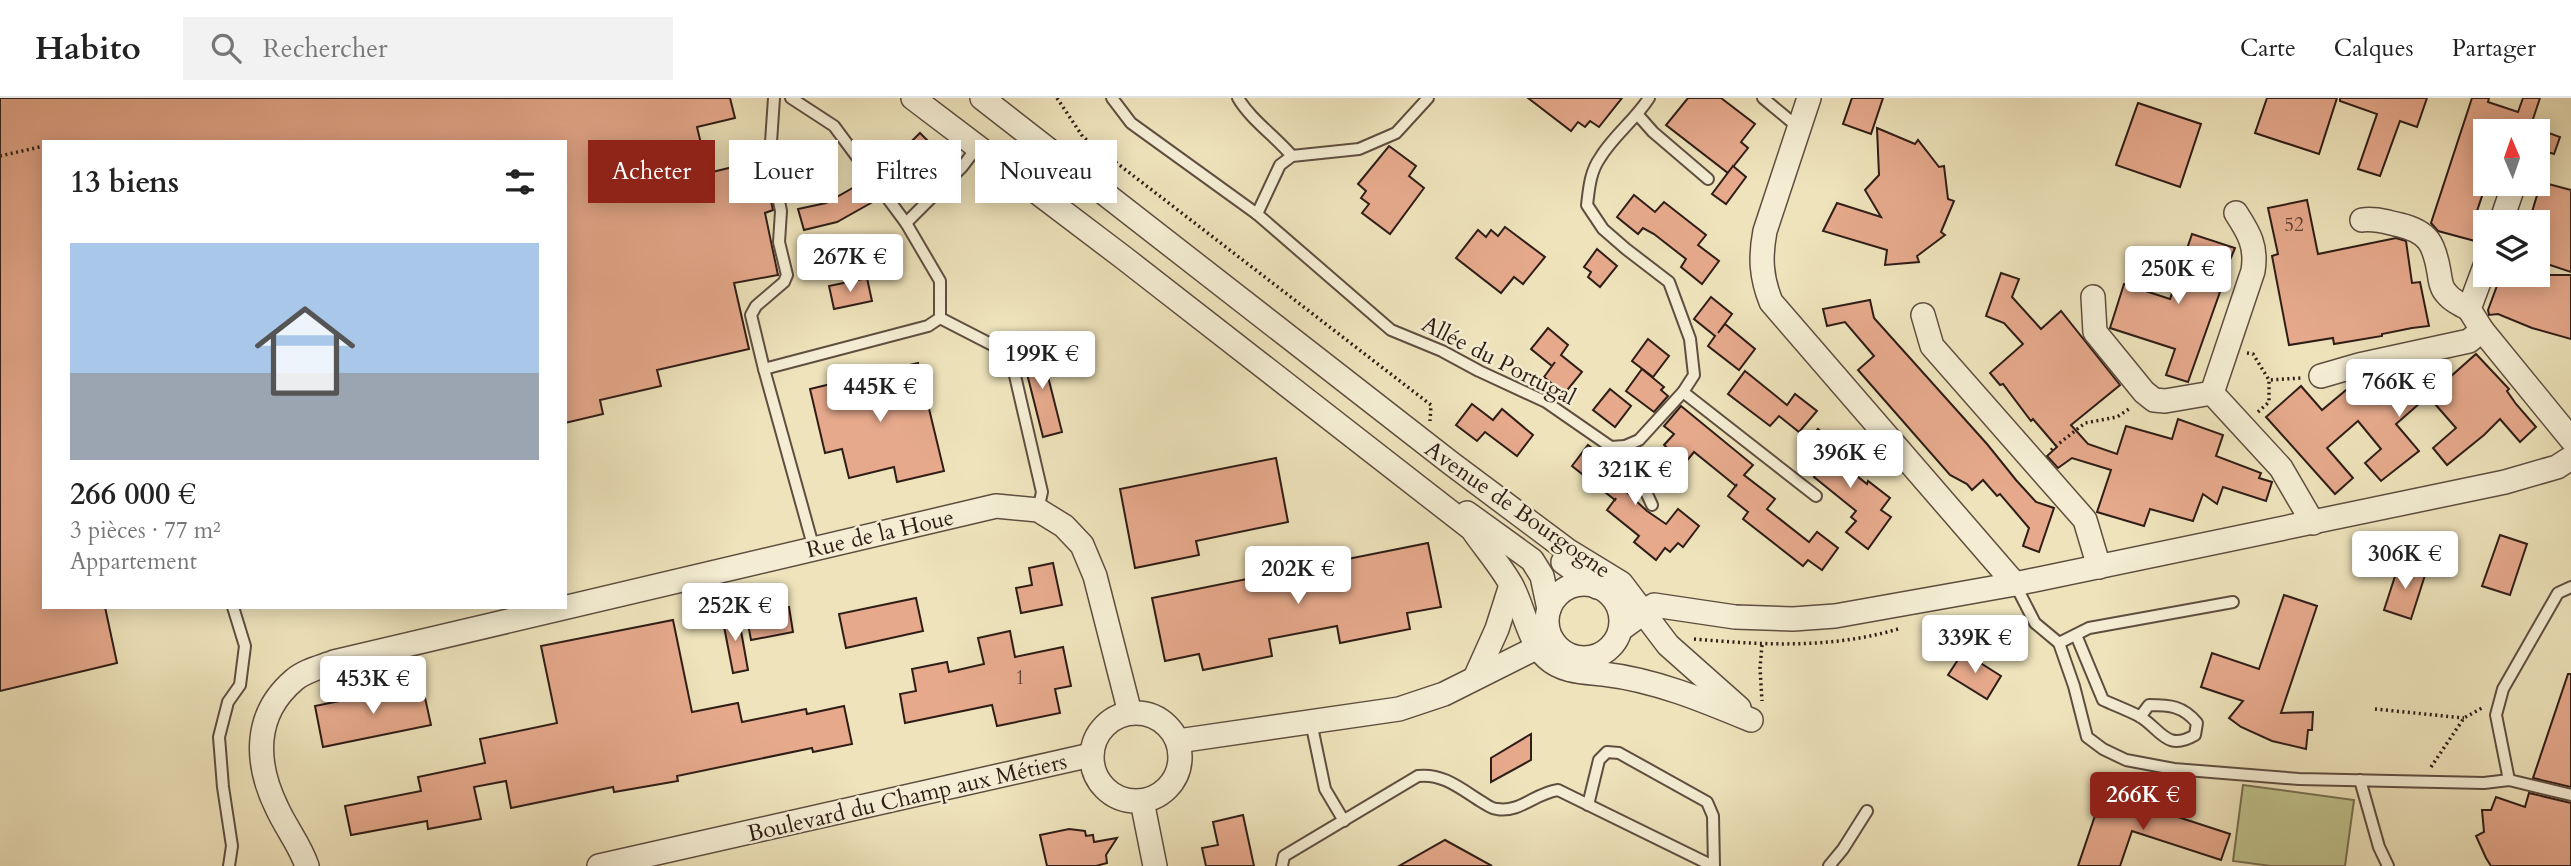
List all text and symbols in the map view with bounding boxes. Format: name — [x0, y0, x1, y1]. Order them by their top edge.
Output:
search box — [183, 17, 673, 80]
text: Habito — [35, 26, 141, 71]
icon: search — [207, 29, 245, 67]
text: Rechercher — [263, 31, 387, 66]
text: Carte — [2240, 32, 2296, 65]
text: Calques — [2334, 32, 2414, 65]
text: Partager — [2452, 32, 2536, 65]
north arrow — [2473, 119, 2550, 196]
map controls — [2473, 119, 2550, 287]
chip: Acheter — [588, 140, 715, 203]
chip: Louer — [729, 140, 838, 203]
chip: Filtres — [852, 140, 961, 203]
chip: Nouveau — [975, 140, 1117, 203]
text: 13 biens — [70, 162, 179, 203]
icon: filters — [501, 163, 539, 201]
button: layers — [2473, 210, 2550, 287]
house number: 52 — [2284, 212, 2304, 238]
pin: 267K € — [793, 234, 907, 294]
text: 267K € — [813, 241, 887, 272]
pin: 250K € — [2121, 246, 2235, 306]
text: 250K € — [2141, 253, 2215, 284]
icon: home — [242, 288, 368, 414]
street label: Allée du Portugal — [1416, 308, 1581, 413]
pin: 199K € — [985, 331, 1099, 391]
text: 199K € — [1005, 338, 1079, 369]
pin: 766K € — [2342, 360, 2456, 419]
pin: 445K € — [823, 364, 937, 424]
text: 766K € — [2362, 366, 2436, 397]
text: 445K € — [843, 371, 917, 402]
pin: 396K € — [1793, 430, 1907, 490]
street label: Avenue de Bourgogne — [1419, 433, 1617, 585]
text: 396K € — [1813, 437, 1887, 468]
pin: 321K € — [1578, 448, 1692, 507]
text: 321K € — [1598, 454, 1672, 485]
text: 266 000 € — [70, 474, 196, 515]
street label: Rue de la Houe — [803, 501, 957, 566]
text: 3 pièces · 77 m² — [70, 515, 221, 546]
pin: 306K € — [2348, 532, 2462, 591]
text: 306K € — [2368, 538, 2442, 569]
text: Appartement — [70, 546, 197, 577]
pin: 202K € — [1241, 546, 1355, 606]
text: 202K € — [1261, 553, 1335, 584]
pin: 252K € — [678, 584, 792, 643]
text: 252K € — [698, 590, 772, 621]
pin: 339K € — [1918, 616, 2032, 675]
text: 339K € — [1938, 622, 2012, 653]
pin: 453K € — [316, 656, 430, 716]
text: 453K € — [336, 663, 410, 694]
house number: 1 — [1015, 665, 1025, 691]
street label: Boulevard du Champ aux Métiers — [744, 746, 1070, 849]
pin: 266K € — [2086, 772, 2200, 832]
text: 266K € — [2106, 779, 2180, 810]

